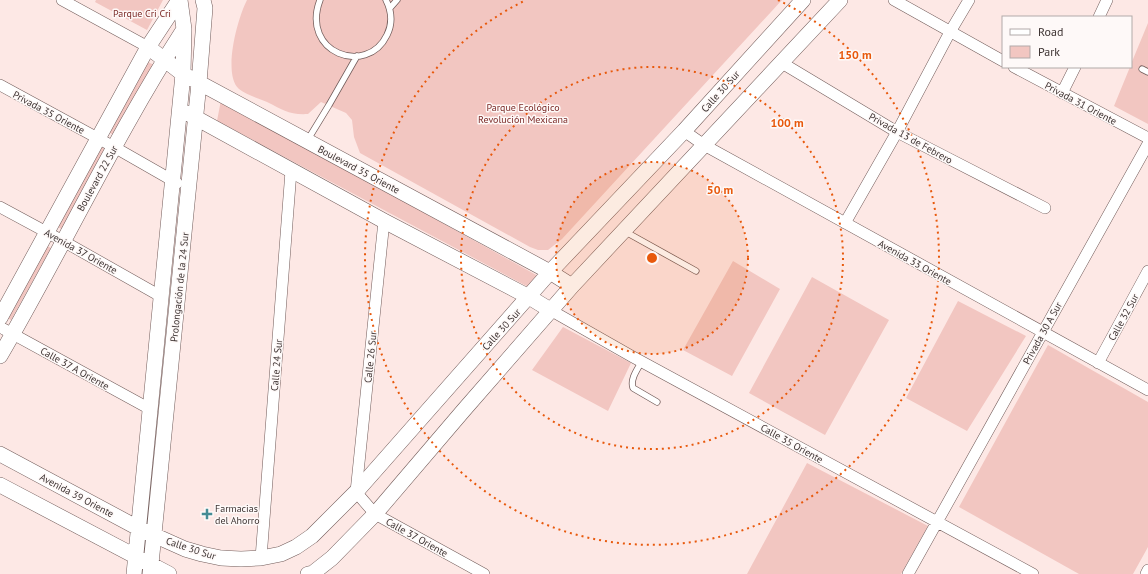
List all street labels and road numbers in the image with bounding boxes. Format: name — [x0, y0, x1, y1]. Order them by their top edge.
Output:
street label: Calle 30 Sur — [698, 67, 743, 115]
street label: Privada 31 Oriente — [1043, 79, 1119, 128]
street label: Privada 35 Oriente — [11, 88, 87, 137]
street label: Privada 13 de Febrero — [867, 110, 955, 167]
street label: Boulevard 35 Oriente — [316, 142, 402, 197]
street label: Boulevard 22 Sur — [74, 143, 121, 213]
street label: Avenida 37 Oriente — [42, 226, 119, 277]
street label: Prolongación de la 24 Sur — [167, 231, 192, 342]
street label: Avenida 33 Oriente — [876, 237, 954, 288]
street label: Calle 32 Sur — [1105, 291, 1142, 343]
street label: Privada 30 A Sur — [1020, 299, 1065, 367]
street label: Calle 30 Sur — [479, 305, 524, 353]
street label: Calle 26 Sur — [361, 330, 380, 383]
street label: Calle 24 Sur — [268, 338, 285, 391]
street label: Calle 37 A Oriente — [38, 344, 111, 393]
street label: Calle 35 Oriente — [758, 421, 825, 466]
street label: Avenida 39 Oriente — [38, 470, 116, 520]
street label: Calle 37 Oriente — [383, 515, 450, 560]
street label: Calle 30 Sur — [164, 534, 218, 563]

